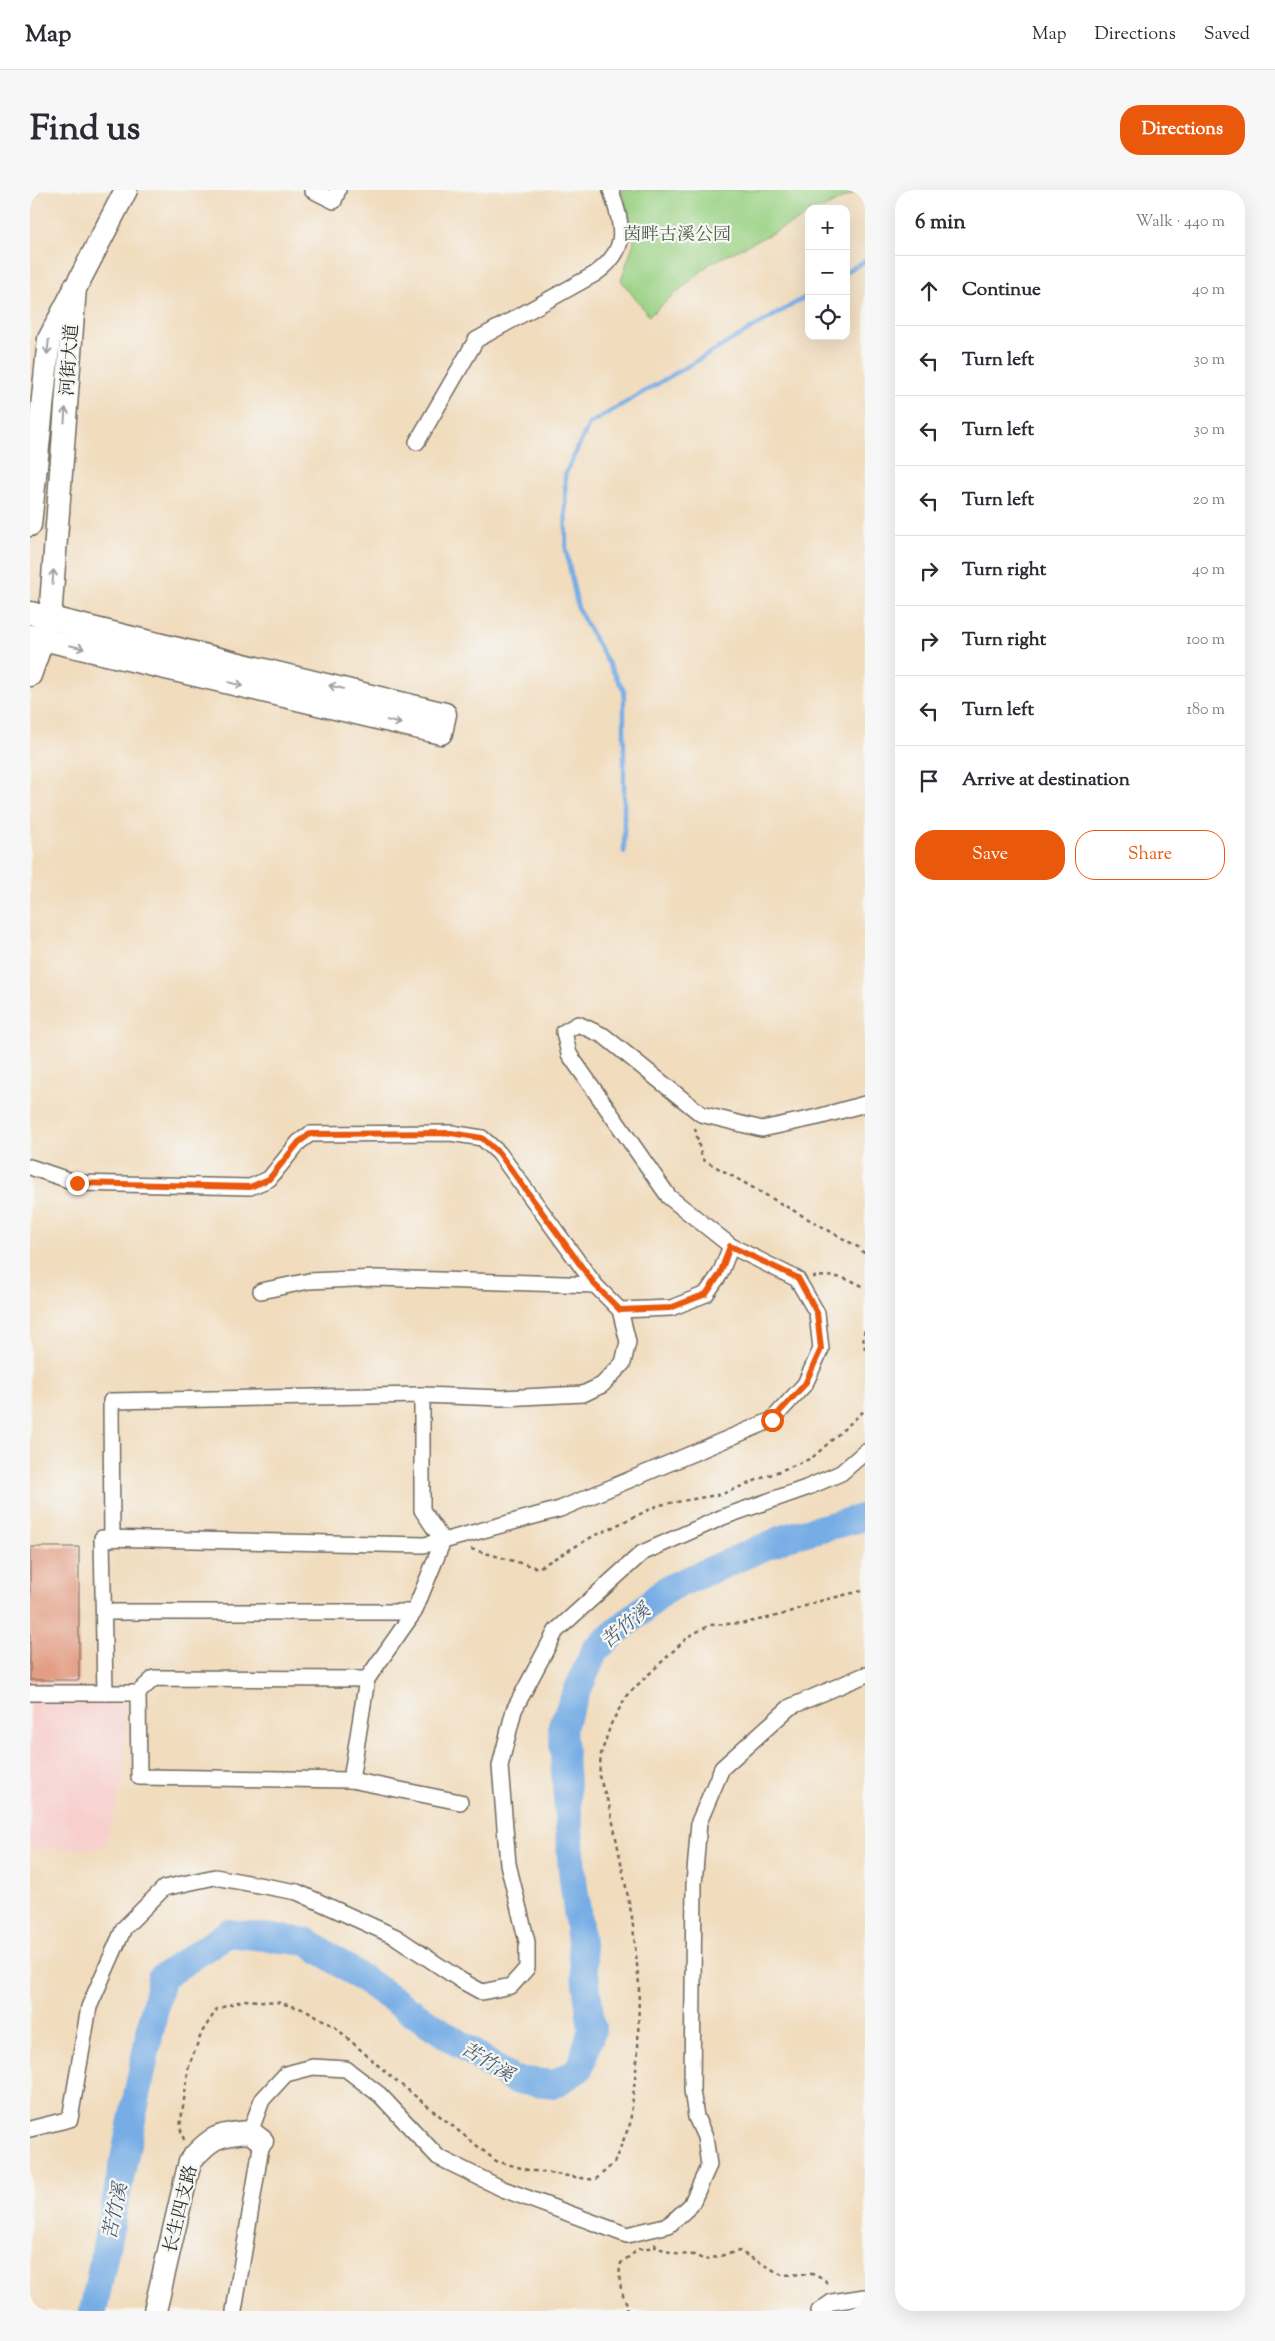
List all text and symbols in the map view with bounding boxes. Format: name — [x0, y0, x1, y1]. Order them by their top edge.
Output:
text: Map — [25, 18, 71, 52]
text: Map — [1032, 22, 1067, 48]
text: Directions — [1095, 22, 1176, 48]
text: Saved — [1204, 22, 1250, 48]
text: Find us — [30, 105, 140, 156]
button: Directions — [1120, 105, 1245, 155]
map controls — [805, 205, 850, 340]
button: + — [805, 205, 850, 250]
text: 6 min — [915, 208, 966, 238]
text: Walk · 440 m — [1136, 211, 1225, 234]
park label: 茵畔古溪公园 — [623, 223, 731, 249]
button: − — [805, 250, 850, 295]
icon: ahead — [915, 277, 943, 305]
text: Continue — [962, 277, 1041, 304]
text: 40 m — [1192, 279, 1225, 302]
button: locate — [805, 295, 850, 340]
street label: 河街大道 — [56, 323, 86, 397]
one-way arrow — [43, 339, 53, 355]
icon: left — [915, 347, 943, 375]
text: Turn left — [962, 347, 1034, 374]
text: 30 m — [1194, 349, 1225, 372]
one-way arrow — [61, 407, 70, 423]
icon: left — [915, 417, 943, 445]
text: Turn left — [962, 417, 1034, 444]
text: 30 m — [1194, 419, 1225, 442]
icon: left — [915, 487, 943, 515]
text: Turn left — [962, 487, 1034, 514]
text: 20 m — [1192, 489, 1225, 512]
icon: right — [915, 557, 943, 585]
text: Turn right — [962, 557, 1046, 584]
text: 40 m — [1192, 559, 1225, 582]
one-way arrow — [49, 569, 58, 585]
icon: right — [915, 627, 943, 655]
text: Turn right — [962, 627, 1046, 654]
text: 100 m — [1186, 629, 1225, 652]
one-way arrow — [69, 643, 85, 652]
one-way arrow — [227, 680, 243, 689]
one-way arrow — [329, 682, 345, 691]
icon: left — [915, 697, 943, 725]
text: Turn left — [962, 697, 1034, 724]
text: 180 m — [1186, 699, 1225, 722]
one-way arrow — [385, 718, 401, 727]
icon: arrive — [915, 767, 943, 795]
text: Arrive at destination — [962, 767, 1130, 794]
button: Save — [915, 830, 1065, 880]
button: Share — [1075, 830, 1225, 880]
route end — [66, 1172, 89, 1195]
route start — [761, 1409, 784, 1432]
water label: 苦竹溪 — [596, 1597, 659, 1656]
water label: 苦竹溪 — [455, 2037, 520, 2090]
street label: 长生四支路 — [158, 2163, 205, 2256]
water label: 苦竹溪 — [97, 2179, 136, 2242]

